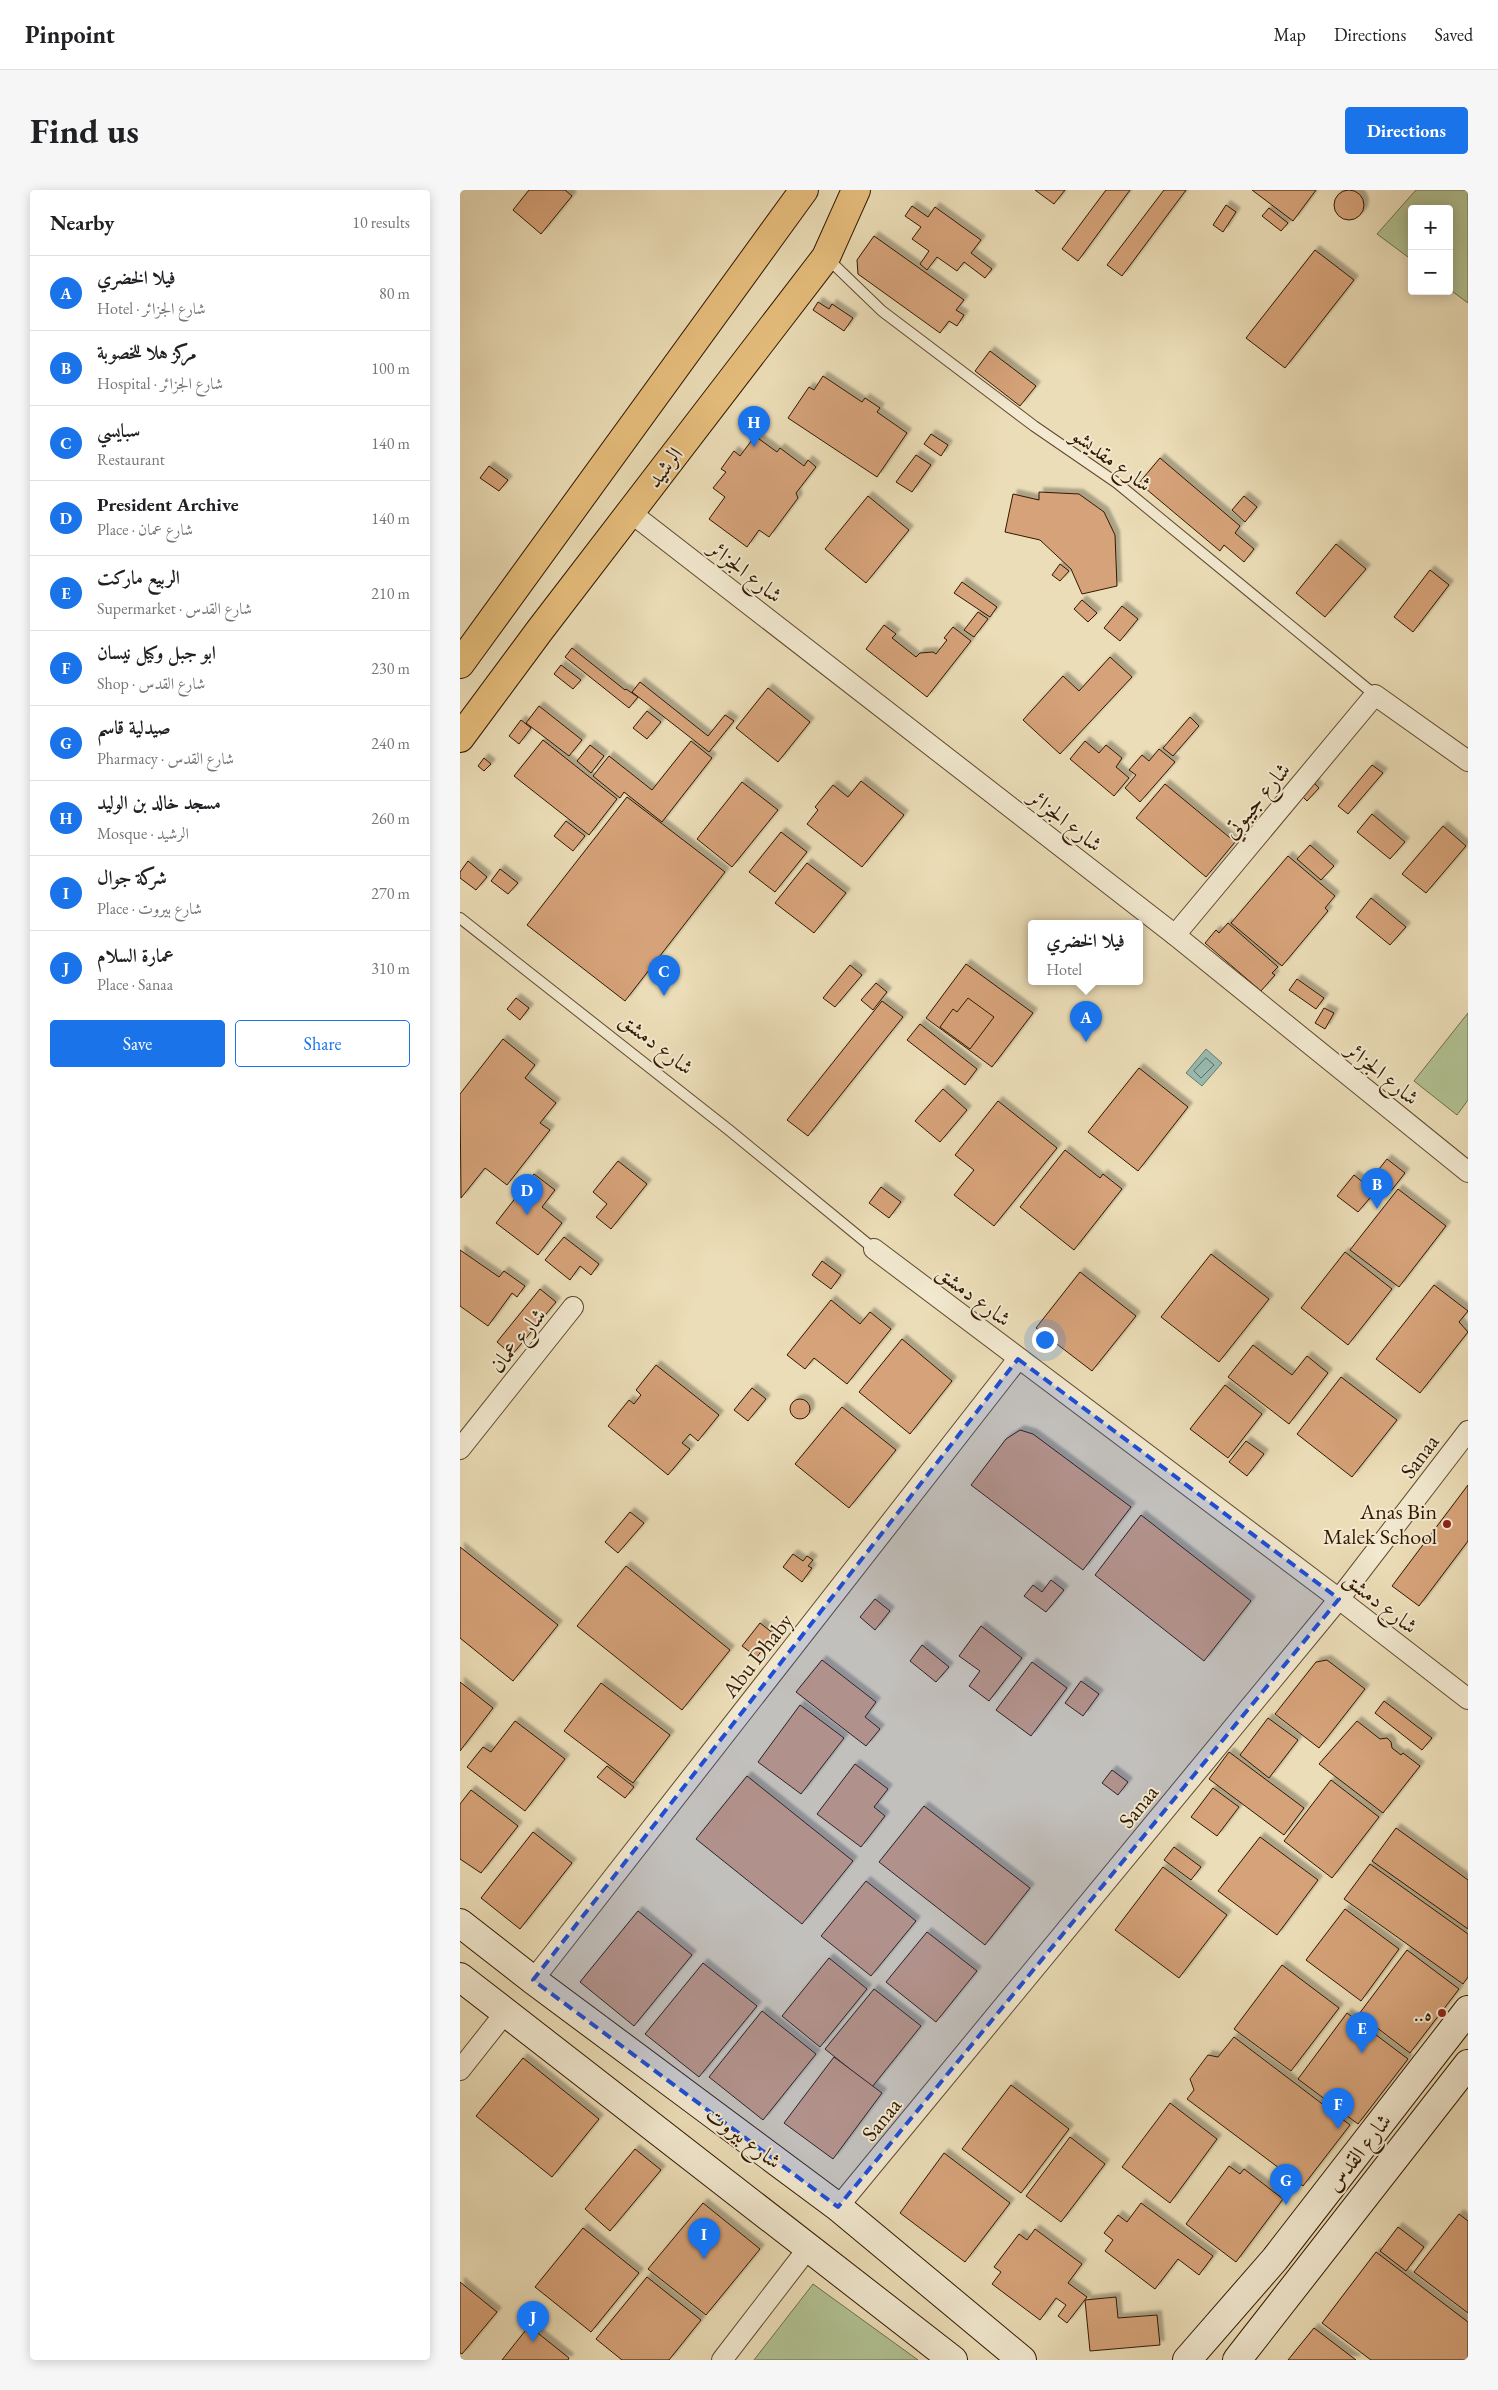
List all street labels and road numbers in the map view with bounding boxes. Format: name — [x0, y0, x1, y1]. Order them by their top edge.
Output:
street label: شارع مقديشو — [1062, 419, 1158, 502]
street label: الرشيد — [639, 441, 689, 494]
street label: شارع الجزائر — [699, 532, 789, 613]
street label: شارع جيبوتي — [1216, 756, 1300, 847]
street label: شارع الجزائر — [1019, 781, 1109, 862]
street label: شارع دمشق — [611, 1005, 700, 1085]
street label: شارع الجزائر — [1336, 1034, 1425, 1115]
street label: شارع دمشق — [928, 1258, 1017, 1336]
street label: شارع عمان — [482, 1302, 556, 1381]
street label: Sanaa — [1393, 1428, 1446, 1484]
street label: شارع دمشق — [1335, 1564, 1424, 1644]
street label: Abu Dhaby — [715, 1607, 800, 1704]
street label: Sanaa — [1112, 1778, 1165, 1834]
street label: Sanaa — [855, 2091, 908, 2147]
street label: شارع بيروت — [697, 2099, 788, 2179]
street label: شارع القدس — [1319, 2107, 1401, 2200]

